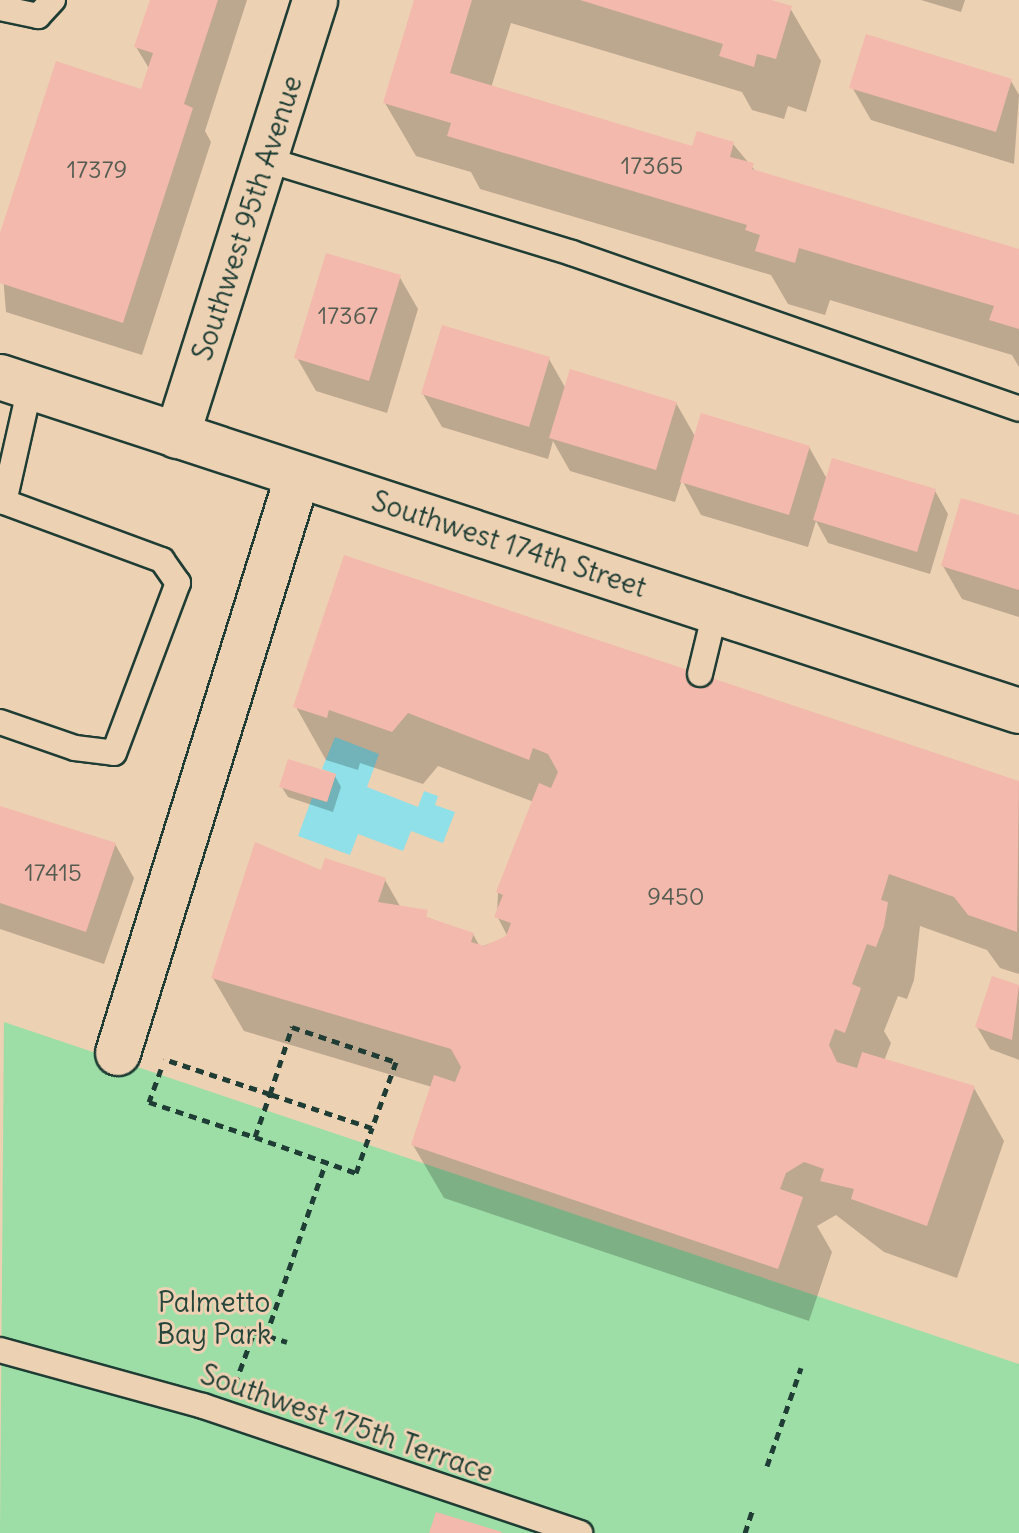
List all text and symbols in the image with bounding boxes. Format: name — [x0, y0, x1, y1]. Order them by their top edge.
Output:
street label: Southwest 95th Avenue — [185, 71, 309, 365]
house number: 17365 — [621, 152, 683, 180]
house number: 17379 — [67, 156, 127, 184]
house number: 17367 — [318, 302, 378, 330]
street label: Southwest 174th Street — [368, 484, 650, 604]
house number: 17415 — [24, 859, 82, 887]
house number: 9450 — [647, 883, 705, 911]
park label: Palmetto Bay Park — [157, 1285, 271, 1351]
street label: Southwest 175th Terrace — [196, 1357, 498, 1489]

